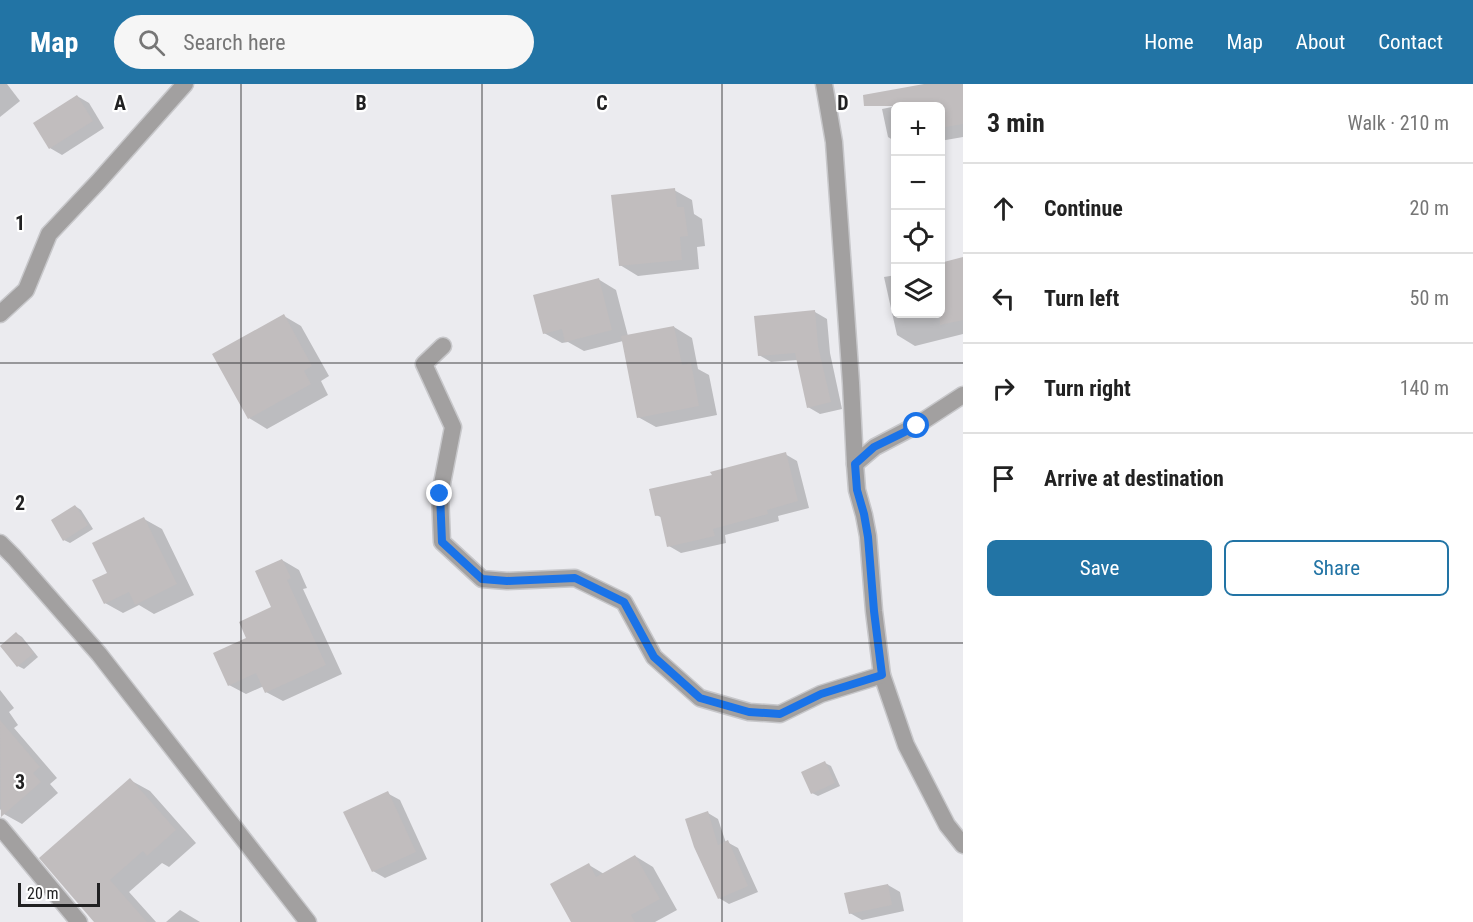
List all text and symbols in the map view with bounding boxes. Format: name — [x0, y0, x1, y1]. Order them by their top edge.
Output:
search box — [114, 15, 534, 69]
text: Map — [30, 26, 78, 59]
icon: search — [135, 26, 168, 59]
text: Search here — [183, 30, 286, 55]
text: Home — [1144, 30, 1194, 54]
text: Map — [1227, 30, 1263, 54]
text: About — [1296, 30, 1345, 54]
text: Contact — [1378, 30, 1443, 54]
text: A — [114, 91, 126, 115]
text: B — [355, 91, 367, 115]
text: C — [596, 91, 608, 115]
text: D — [837, 91, 849, 115]
map controls — [891, 102, 945, 318]
button: + — [891, 102, 945, 156]
text: 3 min — [987, 108, 1045, 138]
text: Walk · 210 m — [1348, 111, 1449, 135]
button: − — [891, 156, 945, 210]
icon: ahead — [987, 192, 1020, 225]
text: Continue — [1044, 196, 1123, 221]
text: 20 m — [1410, 196, 1449, 220]
button: locate — [891, 210, 945, 264]
text: 1 — [15, 211, 25, 235]
button: layers — [891, 264, 945, 318]
icon: left — [987, 282, 1020, 315]
text: Turn left — [1044, 286, 1119, 311]
text: 50 m — [1410, 286, 1449, 310]
icon: right — [987, 372, 1020, 405]
text: Turn right — [1044, 376, 1131, 401]
text: 140 m — [1400, 376, 1449, 400]
route start — [903, 412, 929, 438]
icon: arrive — [987, 462, 1020, 495]
text: Arrive at destination — [1044, 466, 1224, 491]
route end — [426, 480, 452, 506]
text: 2 — [15, 491, 25, 515]
button: Save — [987, 540, 1212, 596]
button: Share — [1224, 540, 1449, 596]
text: 3 — [15, 770, 25, 794]
scale bar — [18, 880, 100, 908]
text: 20 m — [27, 884, 59, 903]

